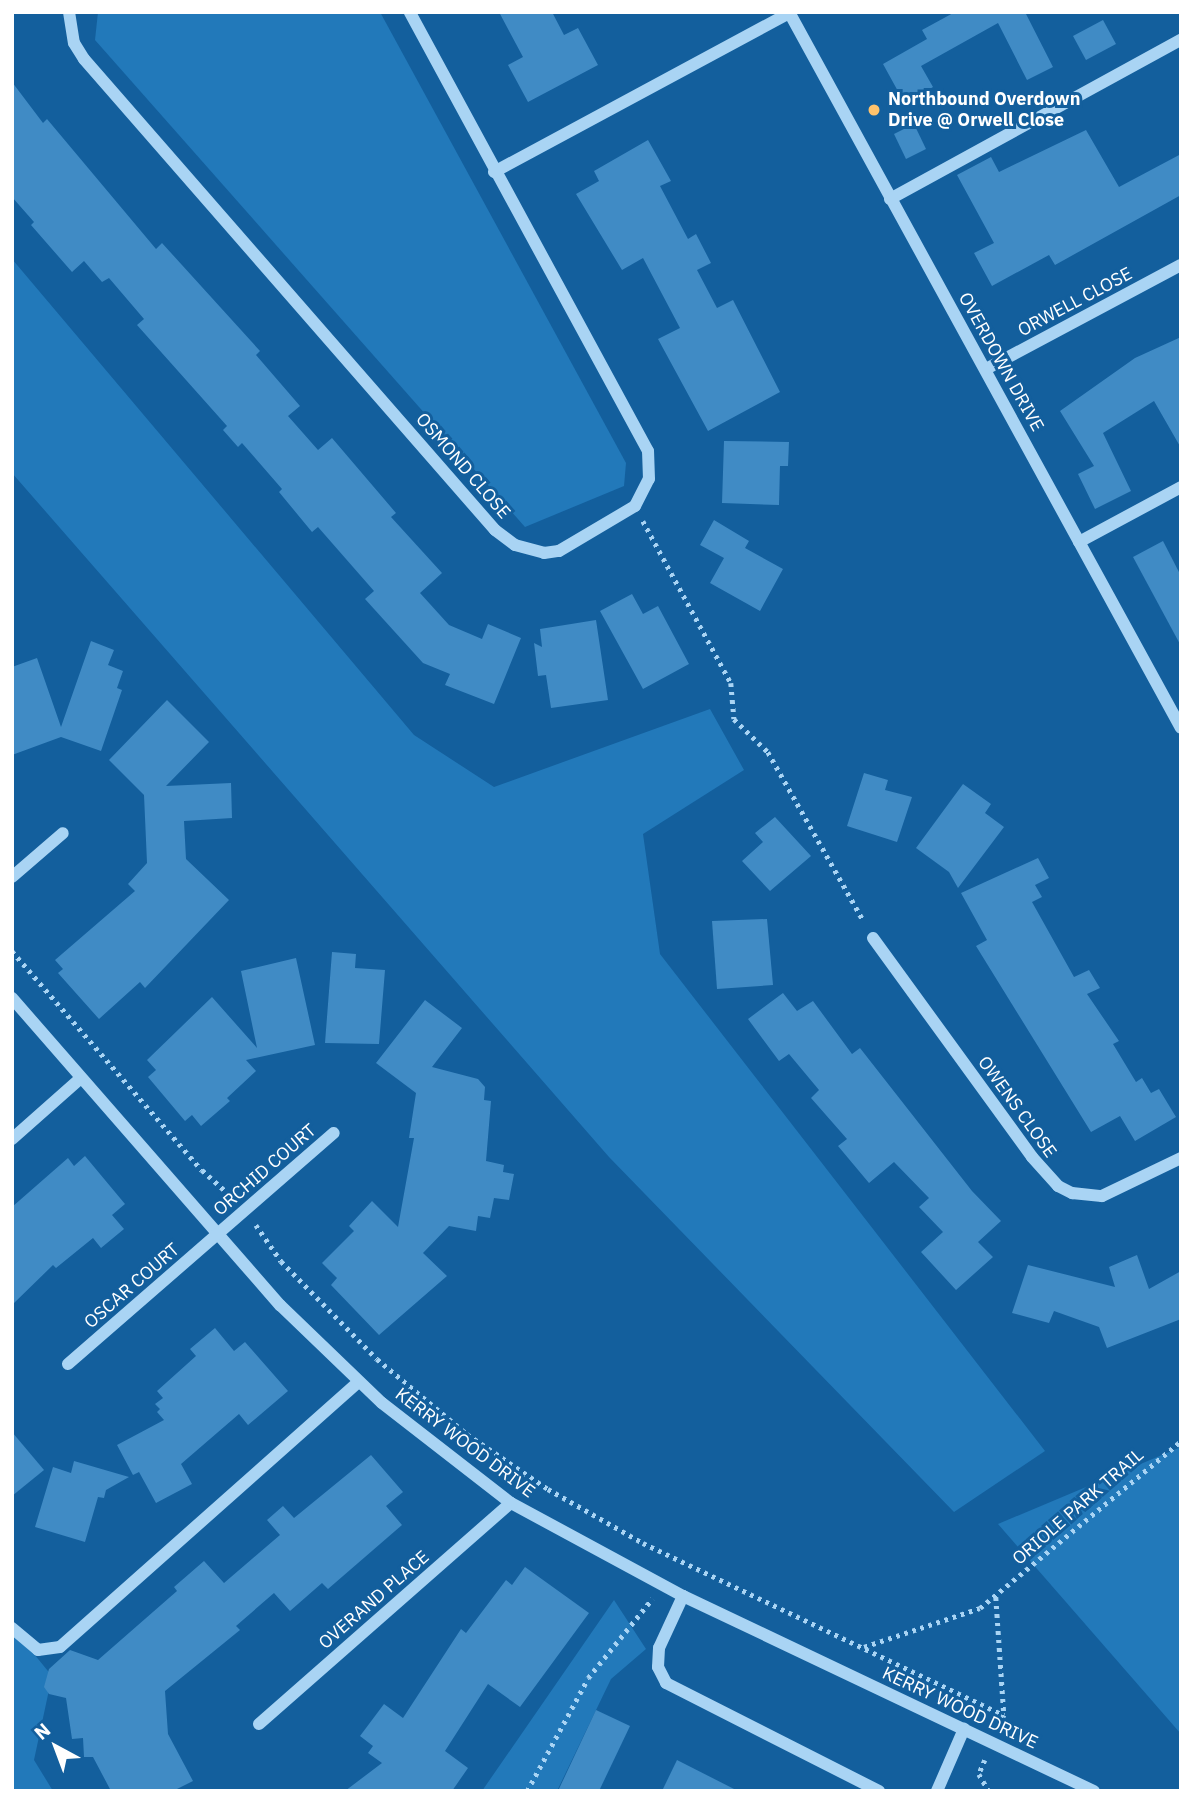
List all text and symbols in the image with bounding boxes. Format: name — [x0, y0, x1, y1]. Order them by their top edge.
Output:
place label: Northbound Overdown Drive @ Orwell Close — [888, 89, 1080, 132]
marker: Northbound Overdown Drive @ Orwell Close — [866, 102, 882, 118]
street label: ORWELL CLOSE — [1014, 263, 1136, 341]
street label: OVERDOWN DRIVE — [954, 289, 1048, 435]
street label: OSMOND CLOSE — [411, 409, 515, 523]
street label: OWENS CLOSE — [973, 1052, 1061, 1162]
street label: ORCHID COURT — [209, 1120, 321, 1220]
street label: OSCAR COURT — [80, 1239, 184, 1333]
street label: KERRY WOOD DRIVE — [391, 1383, 539, 1503]
street label: ORIOLE PARK TRAIL — [1008, 1444, 1148, 1570]
street label: OVERAND PLACE — [314, 1546, 434, 1654]
street label: KERRY WOOD DRIVE — [879, 1662, 1041, 1754]
north arrow — [21, 1712, 91, 1782]
text: N — [29, 1718, 55, 1745]

